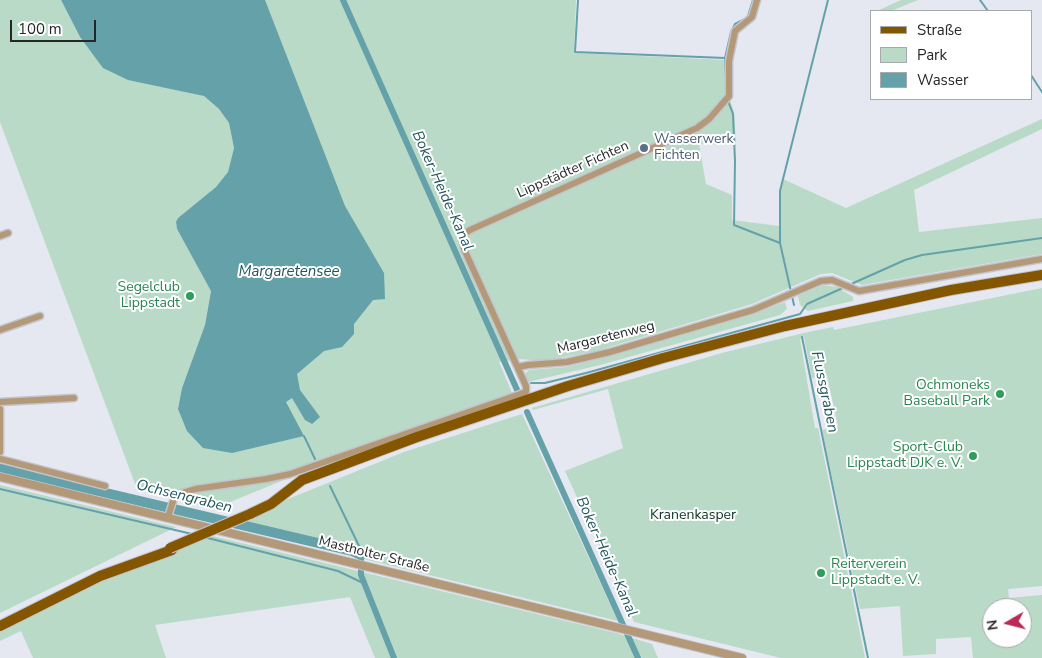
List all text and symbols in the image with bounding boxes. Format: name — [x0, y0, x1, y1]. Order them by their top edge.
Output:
scale bar — [12, 10, 99, 42]
legend — [870, 10, 1032, 100]
text: 100 m — [18, 19, 62, 39]
text: Straße — [917, 20, 962, 40]
text: Park — [917, 45, 947, 65]
text: Wasser — [917, 70, 968, 90]
water label: Boker-Heide-Kanal — [407, 128, 477, 254]
place label: Wasserwerk Fichten — [654, 132, 734, 164]
street label: Lippstädter Fichten — [514, 138, 632, 202]
marker: Wasserwerk Fichten — [638, 142, 650, 154]
water label: Margaretensee — [239, 263, 339, 281]
place label: Segelclub Lippstadt — [118, 280, 180, 312]
marker: Segelclub Lippstadt — [184, 290, 196, 302]
street label: Margaretenweg — [556, 318, 656, 358]
water label: Flussgraben — [807, 350, 841, 434]
place label: Ochmoneks Baseball Park — [904, 378, 990, 411]
marker: Ochmoneks Baseball Park — [994, 388, 1006, 400]
place label: Sport-Club Lippstadt DJK e. V. — [847, 440, 963, 472]
marker: Sport-Club Lippstadt DJK e. V. — [967, 450, 979, 462]
water label: Ochsengraben — [134, 476, 234, 518]
water label: Boker-Heide-Kanal — [571, 494, 641, 620]
park label: Kranenkasper — [650, 508, 736, 524]
street label: Mastholter Straße — [317, 533, 431, 577]
place label: Reiterverein Lippstadt e. V. — [831, 557, 920, 590]
marker: Reiterverein Lippstadt e. V. — [815, 567, 827, 579]
north arrow — [982, 598, 1032, 648]
text: N — [983, 619, 1003, 632]

